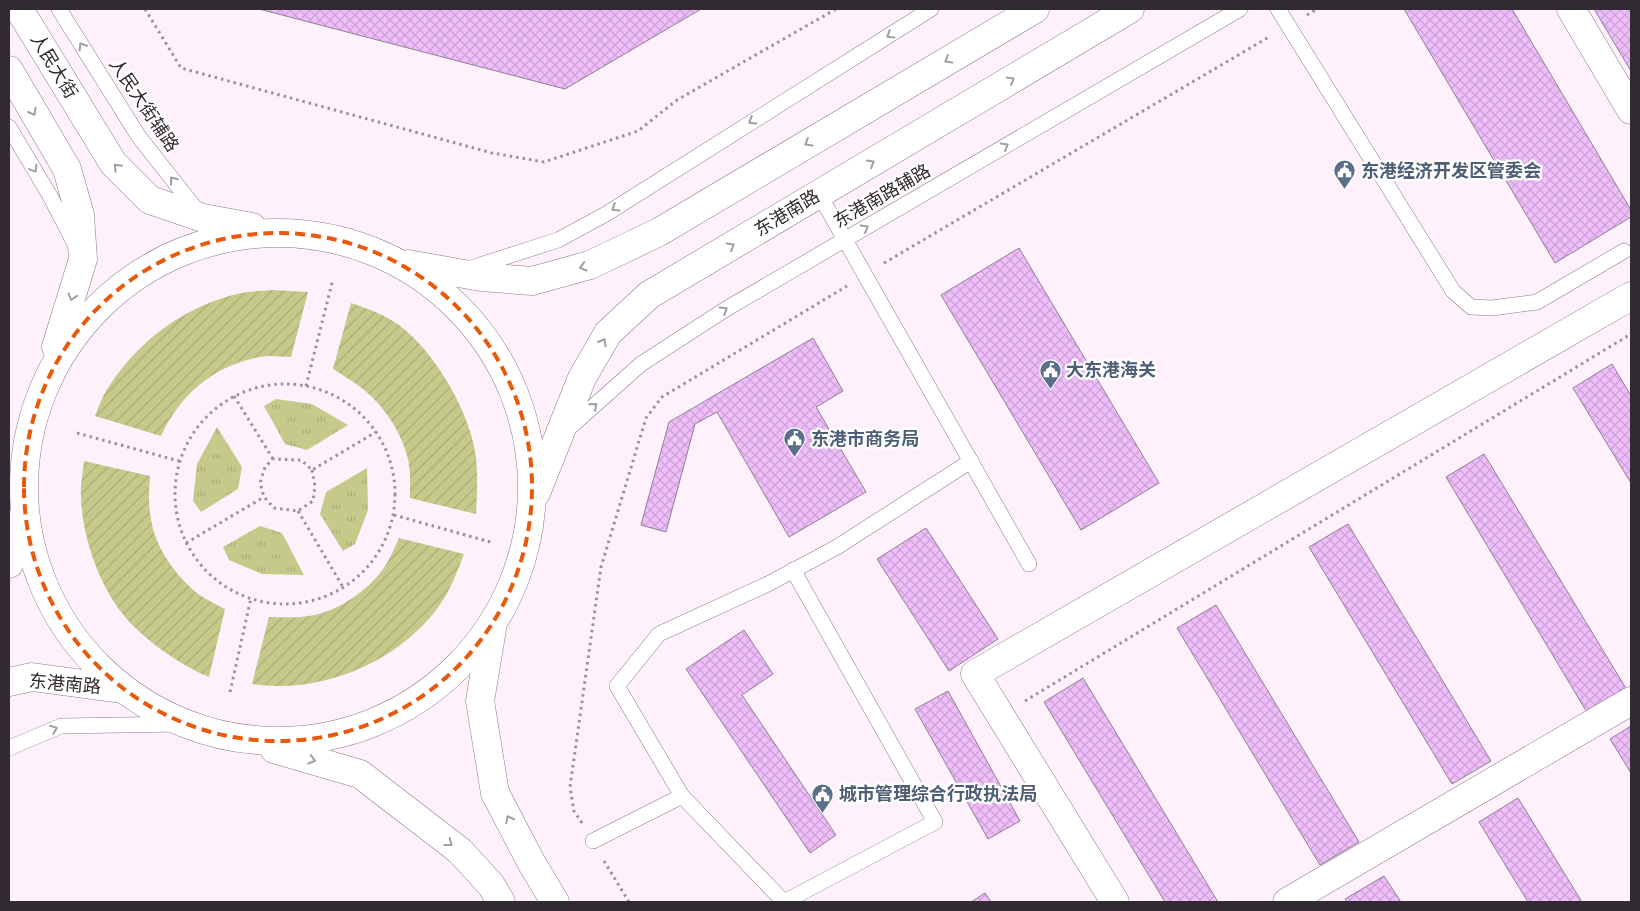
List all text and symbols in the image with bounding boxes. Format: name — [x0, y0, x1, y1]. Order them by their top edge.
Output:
one-way arrow — [886, 28, 895, 38]
street label: 人民大街 — [27, 30, 81, 102]
one-way arrow — [79, 42, 88, 51]
one-way arrow — [944, 54, 953, 64]
street label: 人民大街辅路 — [106, 55, 182, 155]
one-way arrow — [1005, 76, 1014, 86]
one-way arrow — [27, 106, 37, 115]
one-way arrow — [749, 115, 758, 125]
one-way arrow — [804, 137, 813, 147]
one-way arrow — [1000, 142, 1009, 152]
one-way arrow — [866, 159, 875, 169]
public building icon: 东港经济开发区管委会 — [1333, 159, 1357, 190]
street label: 东港南路辅路 — [830, 160, 934, 232]
place label: 东港经济开发区管委会 — [1361, 161, 1541, 181]
one-way arrow — [114, 163, 123, 172]
one-way arrow — [27, 164, 37, 173]
one-way arrow — [170, 176, 179, 186]
street label: 东港南路 — [751, 186, 823, 240]
one-way arrow — [611, 202, 620, 211]
one-way arrow — [859, 224, 868, 234]
one-way arrow — [726, 242, 735, 252]
one-way arrow — [579, 261, 587, 271]
one-way arrow — [67, 292, 77, 300]
one-way arrow — [719, 306, 728, 316]
one-way arrow — [596, 339, 606, 348]
public building icon: 大东港海关 — [1038, 358, 1062, 389]
place label: 大东港海关 — [1066, 360, 1156, 380]
one-way arrow — [588, 402, 597, 411]
public building icon: 东港市商务局 — [783, 427, 807, 458]
place label: 东港市商务局 — [811, 429, 919, 449]
street label: 东港南路 — [28, 671, 102, 697]
one-way arrow — [49, 725, 58, 735]
one-way arrow — [307, 755, 316, 765]
public building icon: 城市管理综合行政执法局 — [811, 782, 835, 813]
place label: 城市管理综合行政执法局 — [839, 783, 1037, 804]
one-way arrow — [505, 815, 515, 824]
one-way arrow — [443, 837, 453, 846]

